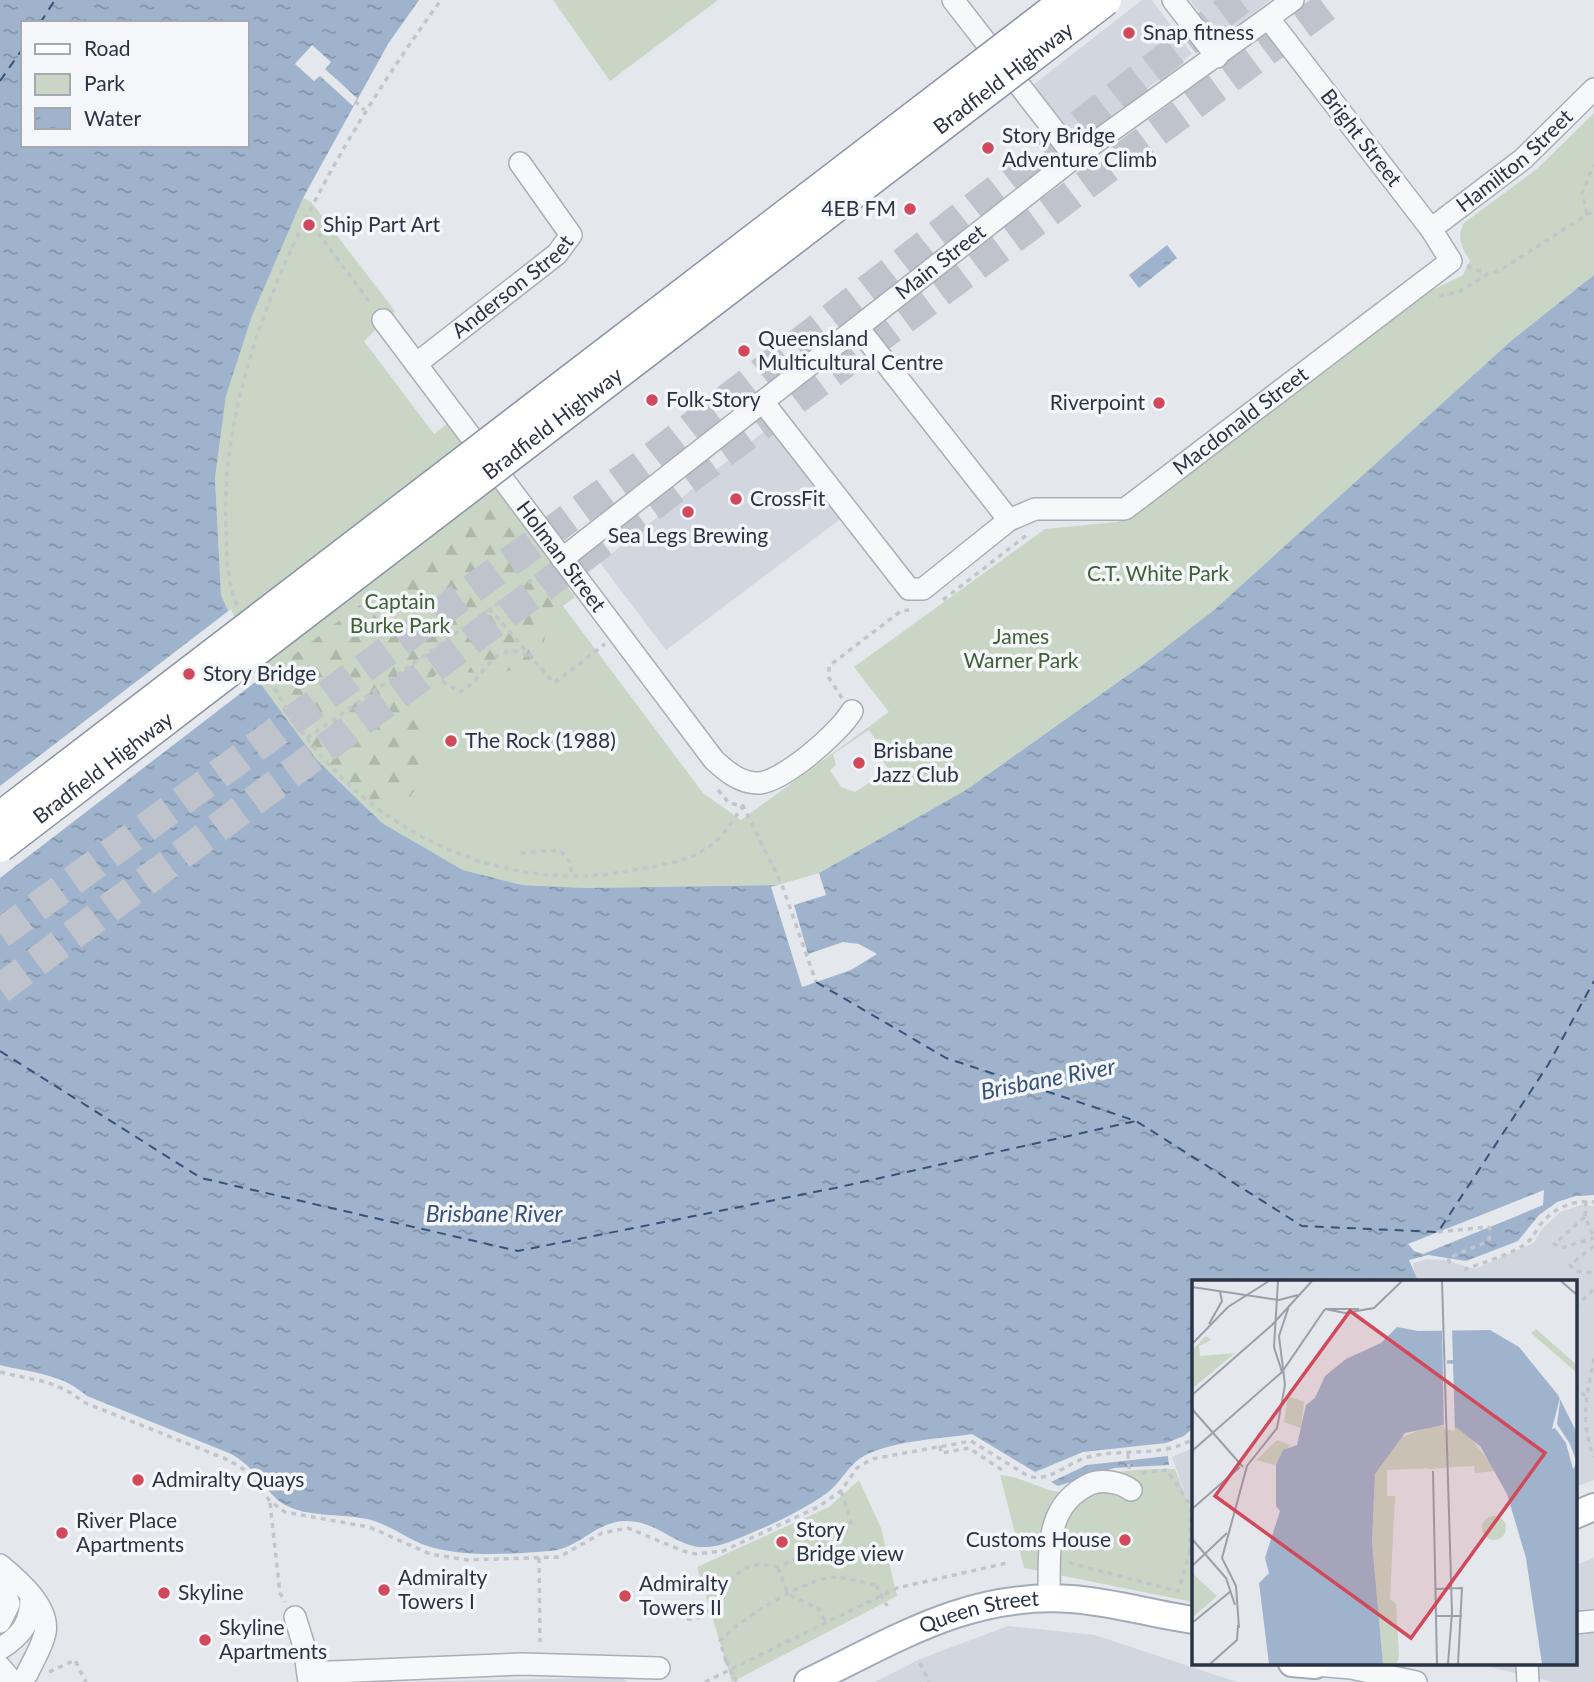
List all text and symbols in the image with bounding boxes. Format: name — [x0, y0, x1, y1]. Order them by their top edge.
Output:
street label: Bradfield Highway — [928, 16, 1078, 139]
place label: Snap fitness — [1143, 19, 1254, 44]
legend — [21, 21, 248, 147]
marker: Snap fitness — [1121, 25, 1137, 41]
text: Road — [84, 35, 131, 60]
text: Park — [84, 70, 125, 95]
street label: Bright Street — [1316, 83, 1408, 191]
street label: Hamilton Street — [1451, 103, 1577, 216]
text: Water — [84, 105, 141, 130]
place label: Story Bridge Adventure Climb — [1002, 122, 1157, 171]
marker: Story Bridge Adventure Climb — [980, 140, 996, 156]
place label: 4EB FM — [821, 195, 896, 220]
marker: 4EB FM — [902, 201, 918, 217]
place label: Ship Part Art — [323, 211, 440, 236]
marker: Ship Part Art — [301, 217, 317, 233]
street label: Main Street — [890, 218, 990, 304]
street label: Anderson Street — [446, 229, 578, 342]
place label: Queensland Multicultural Centre — [758, 325, 943, 374]
marker: Queensland Multicultural Centre — [736, 343, 752, 359]
street label: Macdonald Street — [1167, 360, 1312, 479]
street label: Bradfield Highway — [477, 361, 627, 484]
place label: Folk-Story — [666, 386, 761, 411]
place label: Riverpoint — [1050, 389, 1145, 414]
marker: Folk-Story — [644, 392, 660, 408]
marker: Riverpoint — [1151, 395, 1167, 411]
place label: CrossFit — [750, 485, 826, 510]
marker: CrossFit — [728, 491, 744, 507]
street label: Holman Street — [512, 495, 612, 617]
marker: Sea Legs Brewing — [680, 504, 696, 520]
place label: Sea Legs Brewing — [608, 522, 768, 547]
park label: C.T. White Park — [1087, 560, 1229, 585]
park label: Captain Burke Park — [350, 588, 450, 637]
park label: James Warner Park — [963, 623, 1079, 672]
place label: Story Bridge — [203, 660, 316, 685]
marker: Story Bridge — [181, 666, 197, 682]
street label: Bradfield Highway — [28, 705, 177, 828]
place label: The Rock (1988) — [465, 727, 616, 752]
marker: The Rock (1988) — [443, 733, 459, 749]
place label: Brisbane Jazz Club — [873, 737, 959, 786]
marker: Brisbane Jazz Club — [851, 755, 867, 771]
water label: Brisbane River — [978, 1051, 1119, 1105]
water label: Brisbane River — [426, 1199, 563, 1227]
inset map — [1192, 1280, 1576, 1664]
place label: Admiralty Quays — [152, 1466, 304, 1491]
marker: Admiralty Quays — [130, 1472, 146, 1488]
place label: River Place Apartments — [76, 1507, 184, 1556]
place label: Story Bridge view — [796, 1516, 904, 1565]
marker: River Place Apartments — [54, 1525, 70, 1541]
place label: Customs House — [966, 1526, 1111, 1551]
marker: Customs House — [1117, 1532, 1133, 1548]
marker: Story Bridge view — [774, 1534, 790, 1550]
place label: Admiralty Towers I — [398, 1564, 487, 1613]
place label: Admiralty Towers II — [639, 1570, 728, 1619]
place label: Skyline — [178, 1579, 244, 1604]
marker: Admiralty Towers I — [376, 1582, 392, 1598]
marker: Skyline — [156, 1585, 172, 1601]
street label: Queen Street — [915, 1585, 1040, 1638]
marker: Admiralty Towers II — [617, 1588, 633, 1604]
place label: Skyline Apartments — [219, 1614, 327, 1663]
marker: Skyline Apartments — [197, 1632, 213, 1648]

